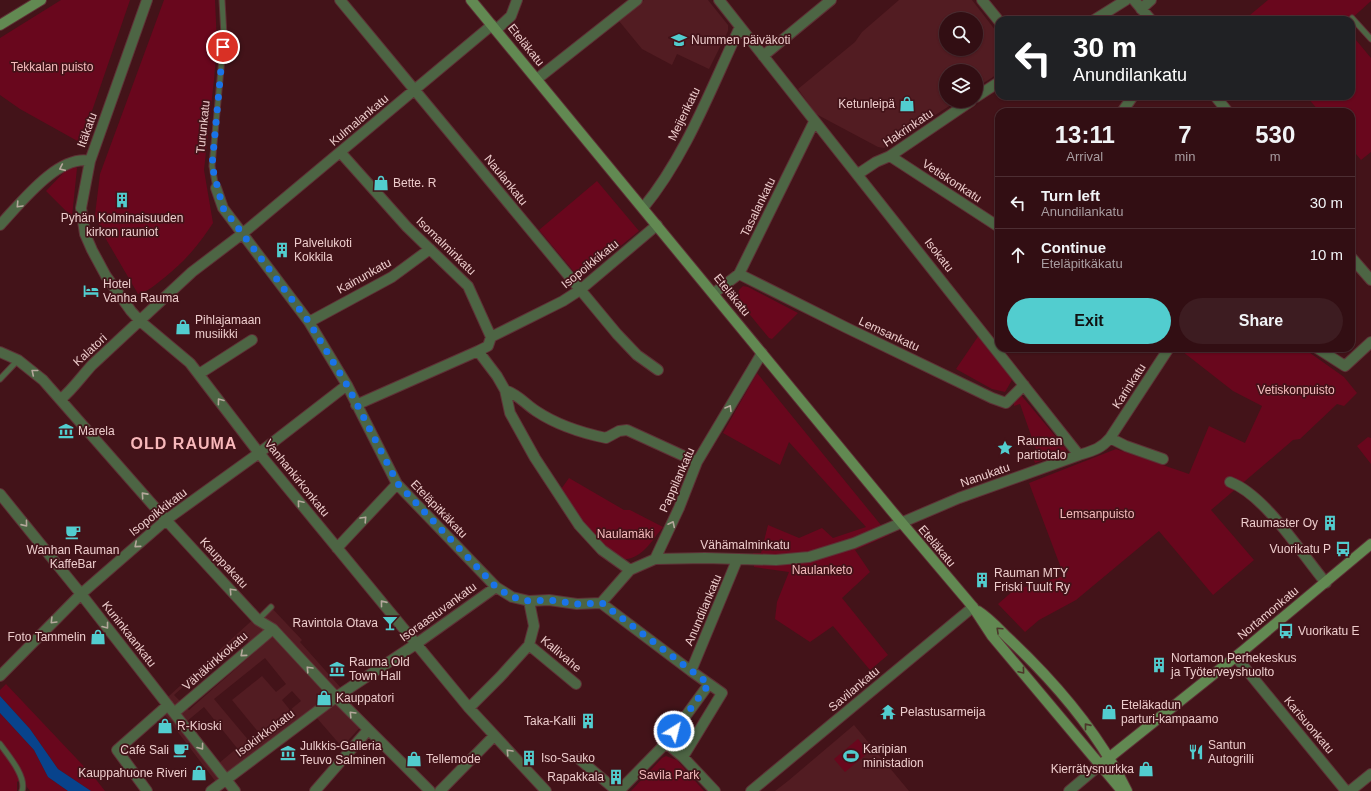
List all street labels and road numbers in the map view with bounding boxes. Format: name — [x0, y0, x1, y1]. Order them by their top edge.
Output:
street label: Eteläkatu — [505, 21, 547, 69]
street label: Meijerikatu — [665, 85, 703, 143]
street label: Kulmalankatu — [327, 91, 391, 149]
street label: Turunkatu — [193, 100, 213, 154]
street label: Hakrinkatu — [880, 106, 936, 150]
street label: Itäkatu — [74, 111, 100, 149]
street label: Naulankatu — [481, 152, 531, 208]
street label: Vetiskonkatu — [920, 157, 984, 205]
street label: Tasalankatu — [738, 175, 778, 239]
street label: Isomalminkatu — [413, 214, 479, 278]
street label: Isokatu — [922, 235, 956, 275]
street label: Isopoikkikatu — [559, 237, 621, 291]
street label: Kainunkatu — [334, 255, 394, 297]
street label: Eteläkatu — [711, 271, 753, 319]
street label: Lemsankatu — [856, 314, 922, 354]
street label: Kalatori — [70, 331, 110, 369]
street label: Karinkatu — [1109, 361, 1149, 411]
street label: Vanhankirkonkatu — [262, 437, 332, 519]
street label: Pappilankatu — [656, 445, 698, 515]
street label: Nanukatu — [958, 460, 1012, 490]
street label: Eteläpitkäkatu — [408, 477, 470, 541]
street label: Isopoikkikatu — [126, 485, 190, 539]
street label: Eteläkatu — [916, 522, 958, 570]
street label: Kauppakatu — [197, 535, 251, 591]
street label: Vähämalminkatu — [700, 538, 790, 552]
street label: Anundilankatu — [682, 572, 724, 648]
street label: Isoraastuvankatu — [397, 579, 479, 645]
street label: Nortamonkatu — [1235, 583, 1301, 643]
street label: Kuninkaankatu — [99, 598, 159, 670]
street label: Vähäkirkkokatu — [179, 629, 251, 693]
street label: Kallivahe — [538, 633, 584, 675]
street label: Savilankatu — [826, 664, 882, 714]
street label: Karisuonkatu — [1281, 694, 1337, 756]
street label: Isokirkkokatu — [233, 706, 297, 760]

